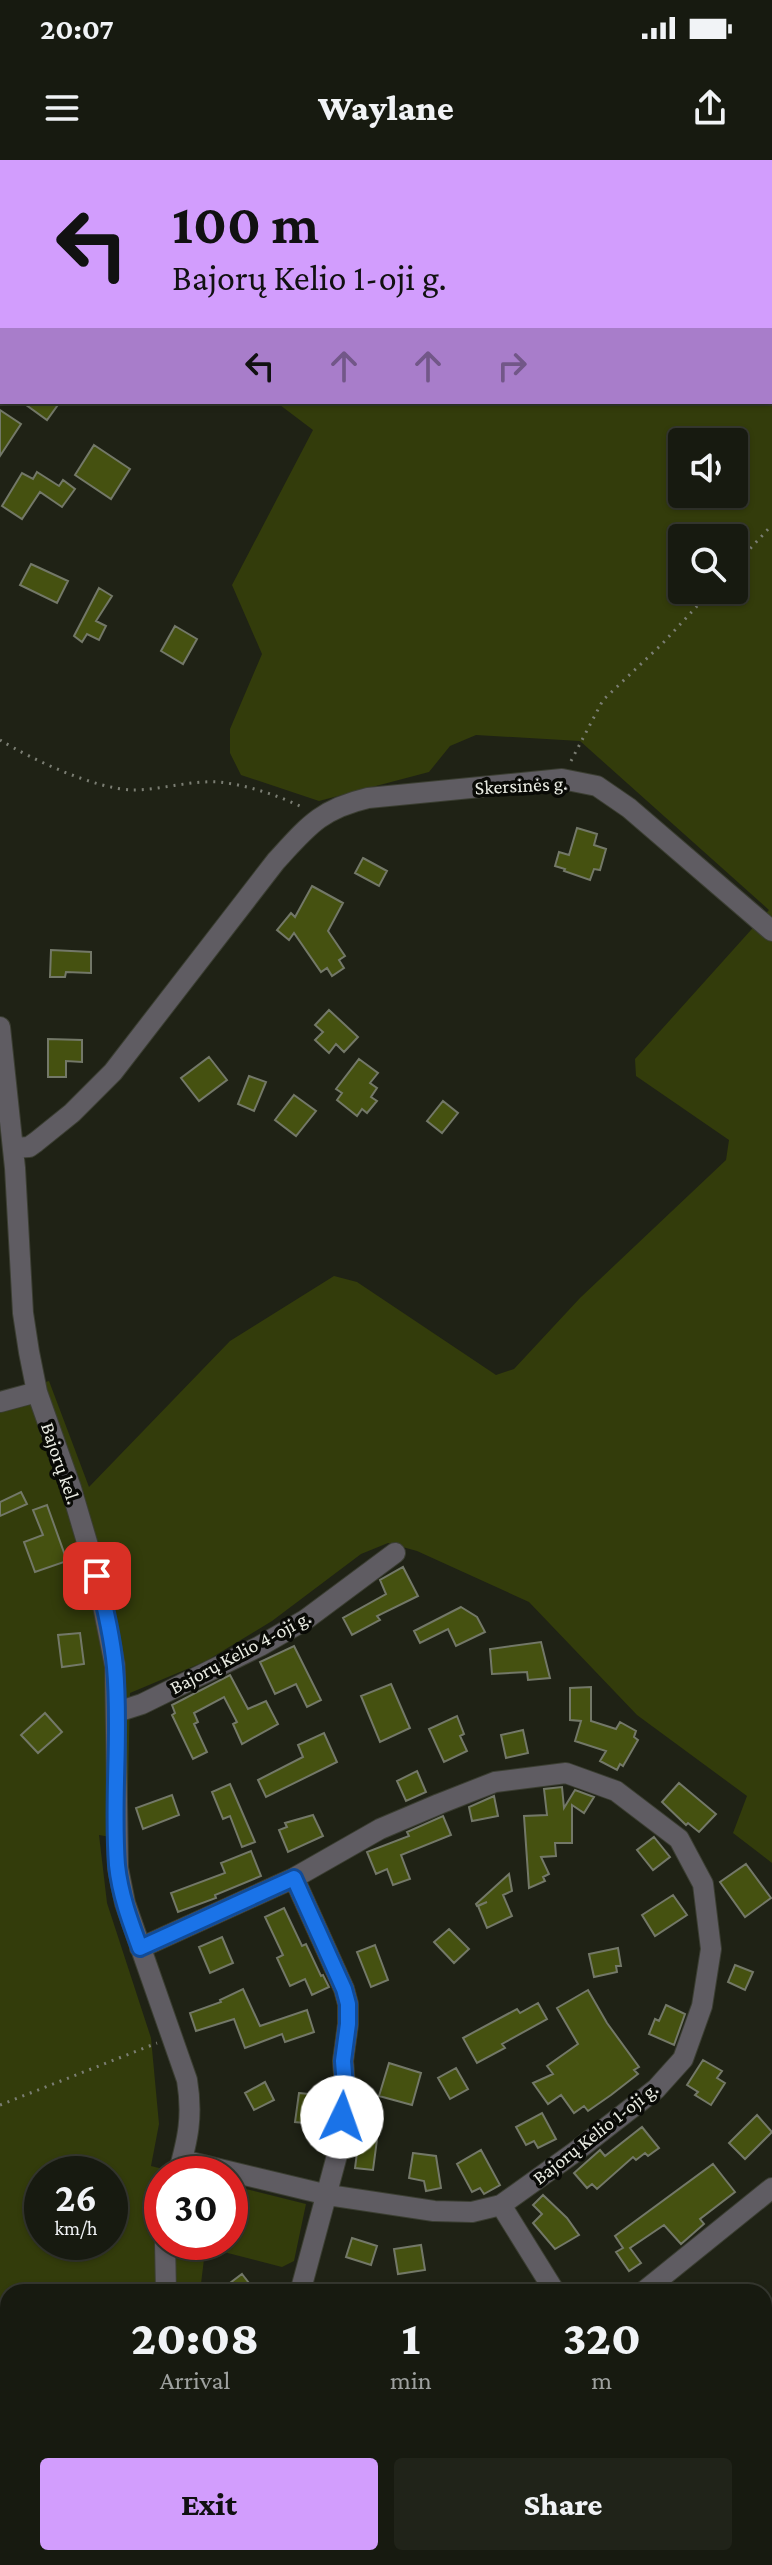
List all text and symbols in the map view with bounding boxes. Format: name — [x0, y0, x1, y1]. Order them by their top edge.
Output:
text: 20:07 — [40, 12, 114, 45]
icon: menu — [40, 86, 84, 130]
icon: share — [688, 86, 732, 130]
text: Waylane — [318, 88, 454, 128]
icon: left — [40, 192, 144, 296]
text: 100 m — [172, 193, 319, 255]
text: Bajorų Kelio 1-oji g. — [172, 258, 447, 298]
icon: left — [238, 344, 282, 388]
icon: ahead — [322, 344, 366, 388]
icon: ahead — [406, 344, 450, 388]
icon: right — [490, 344, 534, 388]
map controls — [668, 428, 748, 604]
button: sound — [668, 428, 748, 508]
button: search — [668, 524, 748, 604]
street label: Skersinės g. — [474, 772, 568, 799]
street label: Bajorų kel. — [36, 1419, 85, 1507]
pin — [63, 1542, 131, 1610]
icon: arrive — [75, 1554, 119, 1598]
street label: Bajorų Kelio 4-oji g. — [166, 1606, 315, 1699]
position arrow — [300, 2075, 384, 2159]
street label: Bajorų Kelio 1-oji g. — [528, 2077, 663, 2189]
speed limit sign: 30 — [144, 2156, 248, 2260]
text: 26 — [55, 2175, 97, 2220]
text: km/h — [54, 2217, 98, 2239]
text: 20:08 — [131, 2311, 259, 2364]
text: 1 — [401, 2311, 420, 2364]
text: 320 — [563, 2311, 641, 2364]
text: Arrival — [160, 2366, 230, 2395]
text: min — [390, 2366, 432, 2395]
text: m — [591, 2366, 612, 2395]
button: Exit — [40, 2458, 378, 2550]
button: Share — [394, 2458, 732, 2550]

